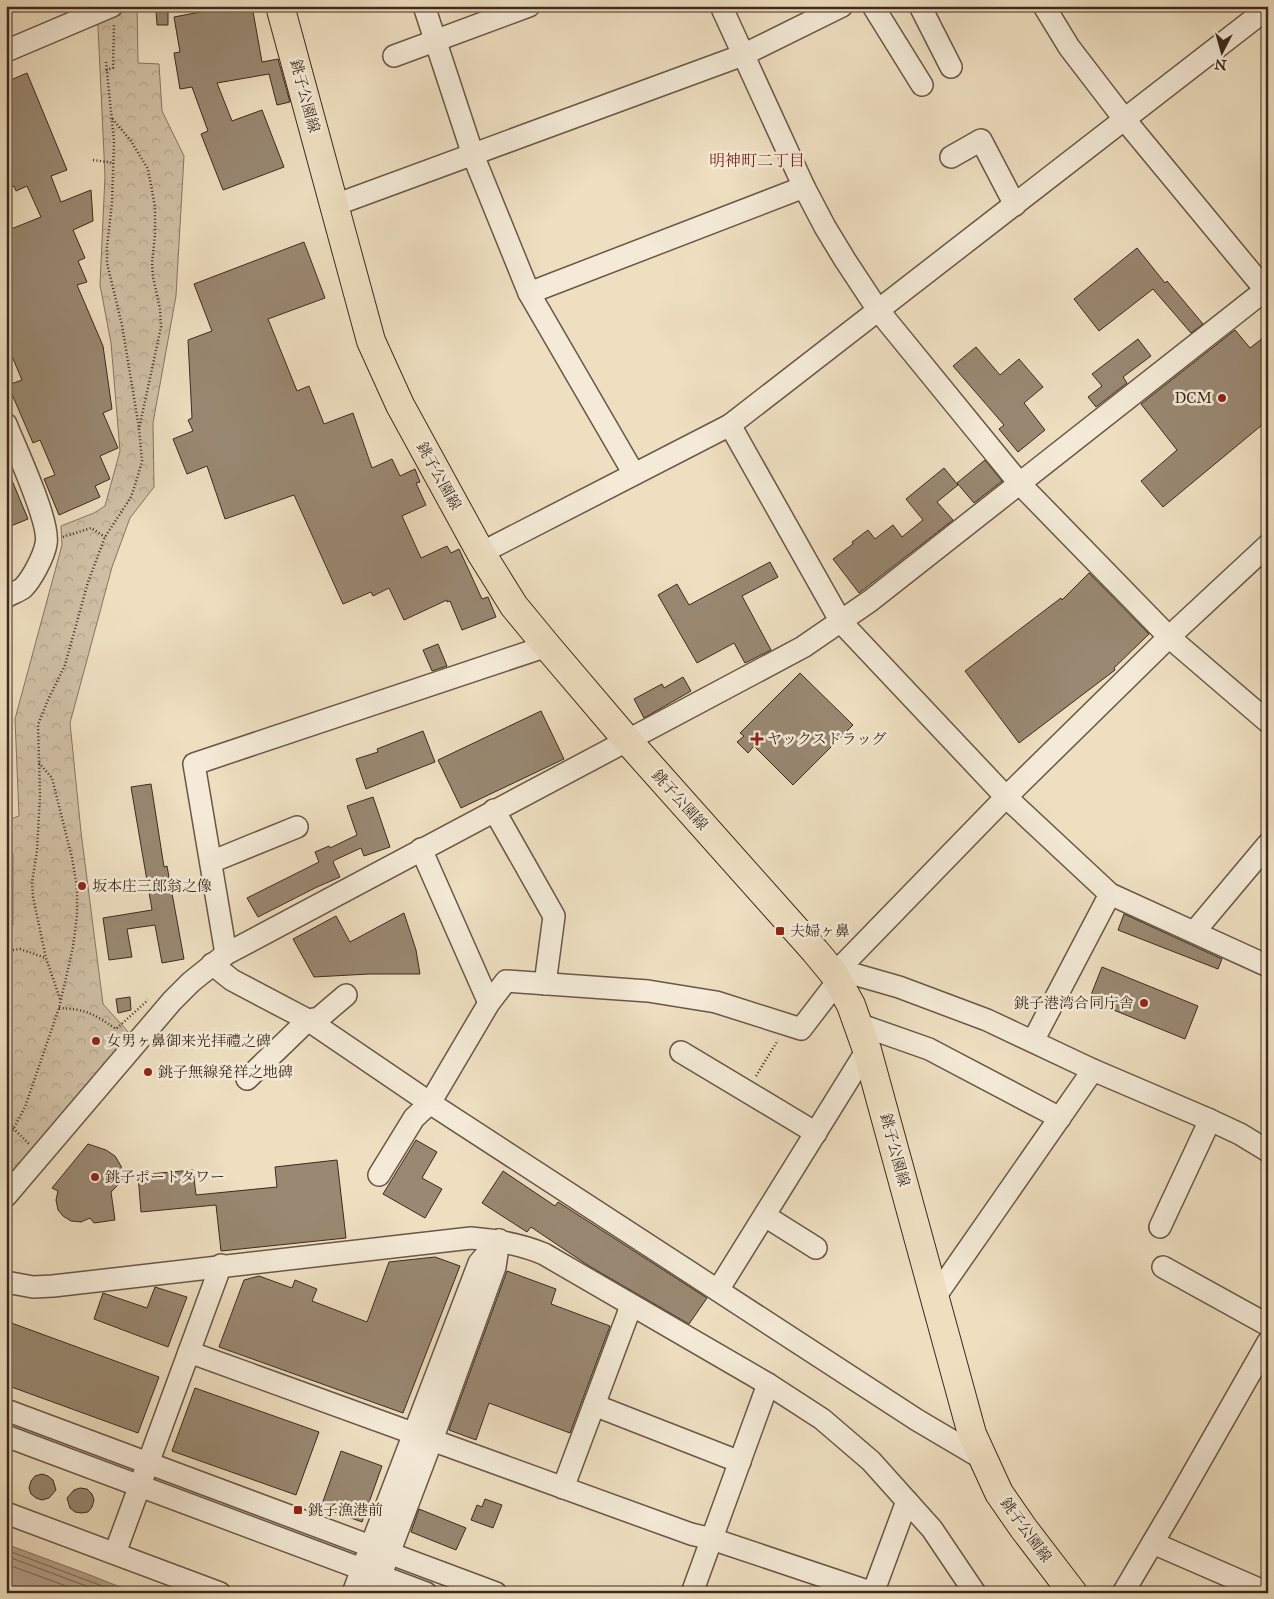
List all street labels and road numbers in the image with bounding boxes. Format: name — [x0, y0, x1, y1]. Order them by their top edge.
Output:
street label: 銚子公園線 — [287, 57, 323, 135]
street label: 銚子公園線 — [413, 439, 465, 513]
street label: 銚子公園線 — [648, 766, 712, 834]
street label: 銚子公園線 — [877, 1111, 913, 1189]
street label: 銚子公園線 — [997, 1494, 1055, 1566]

